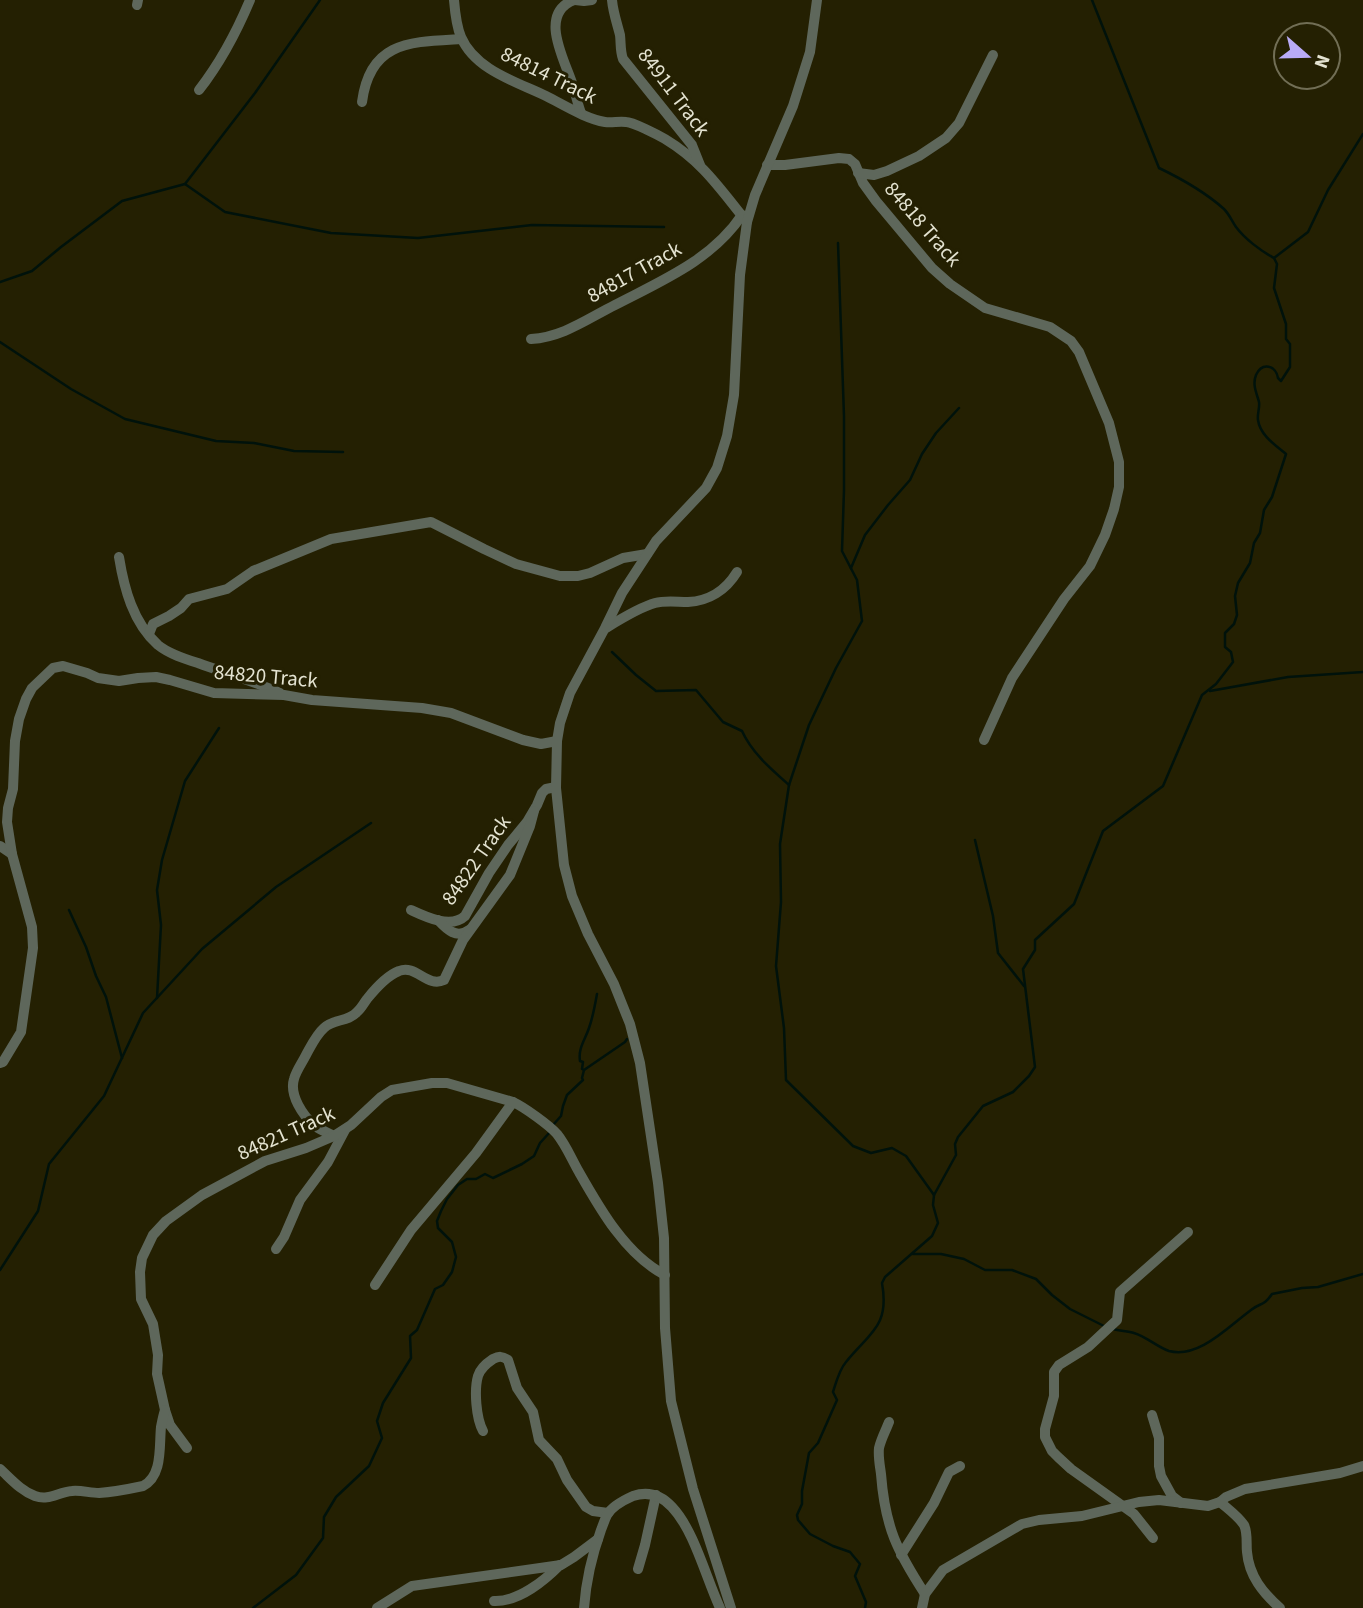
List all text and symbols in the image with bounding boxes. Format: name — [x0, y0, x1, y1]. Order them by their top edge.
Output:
north arrow — [1272, 21, 1342, 91]
street label: 84814 Track — [496, 39, 603, 112]
street label: 84911 Track — [631, 41, 718, 143]
text: N — [1307, 51, 1336, 72]
street label: 84818 Track — [878, 175, 969, 274]
street label: 84817 Track — [581, 233, 687, 310]
street label: 84820 Track — [213, 657, 320, 696]
street label: 84822 Track — [434, 808, 518, 911]
street label: 84821 Track — [232, 1098, 340, 1168]

